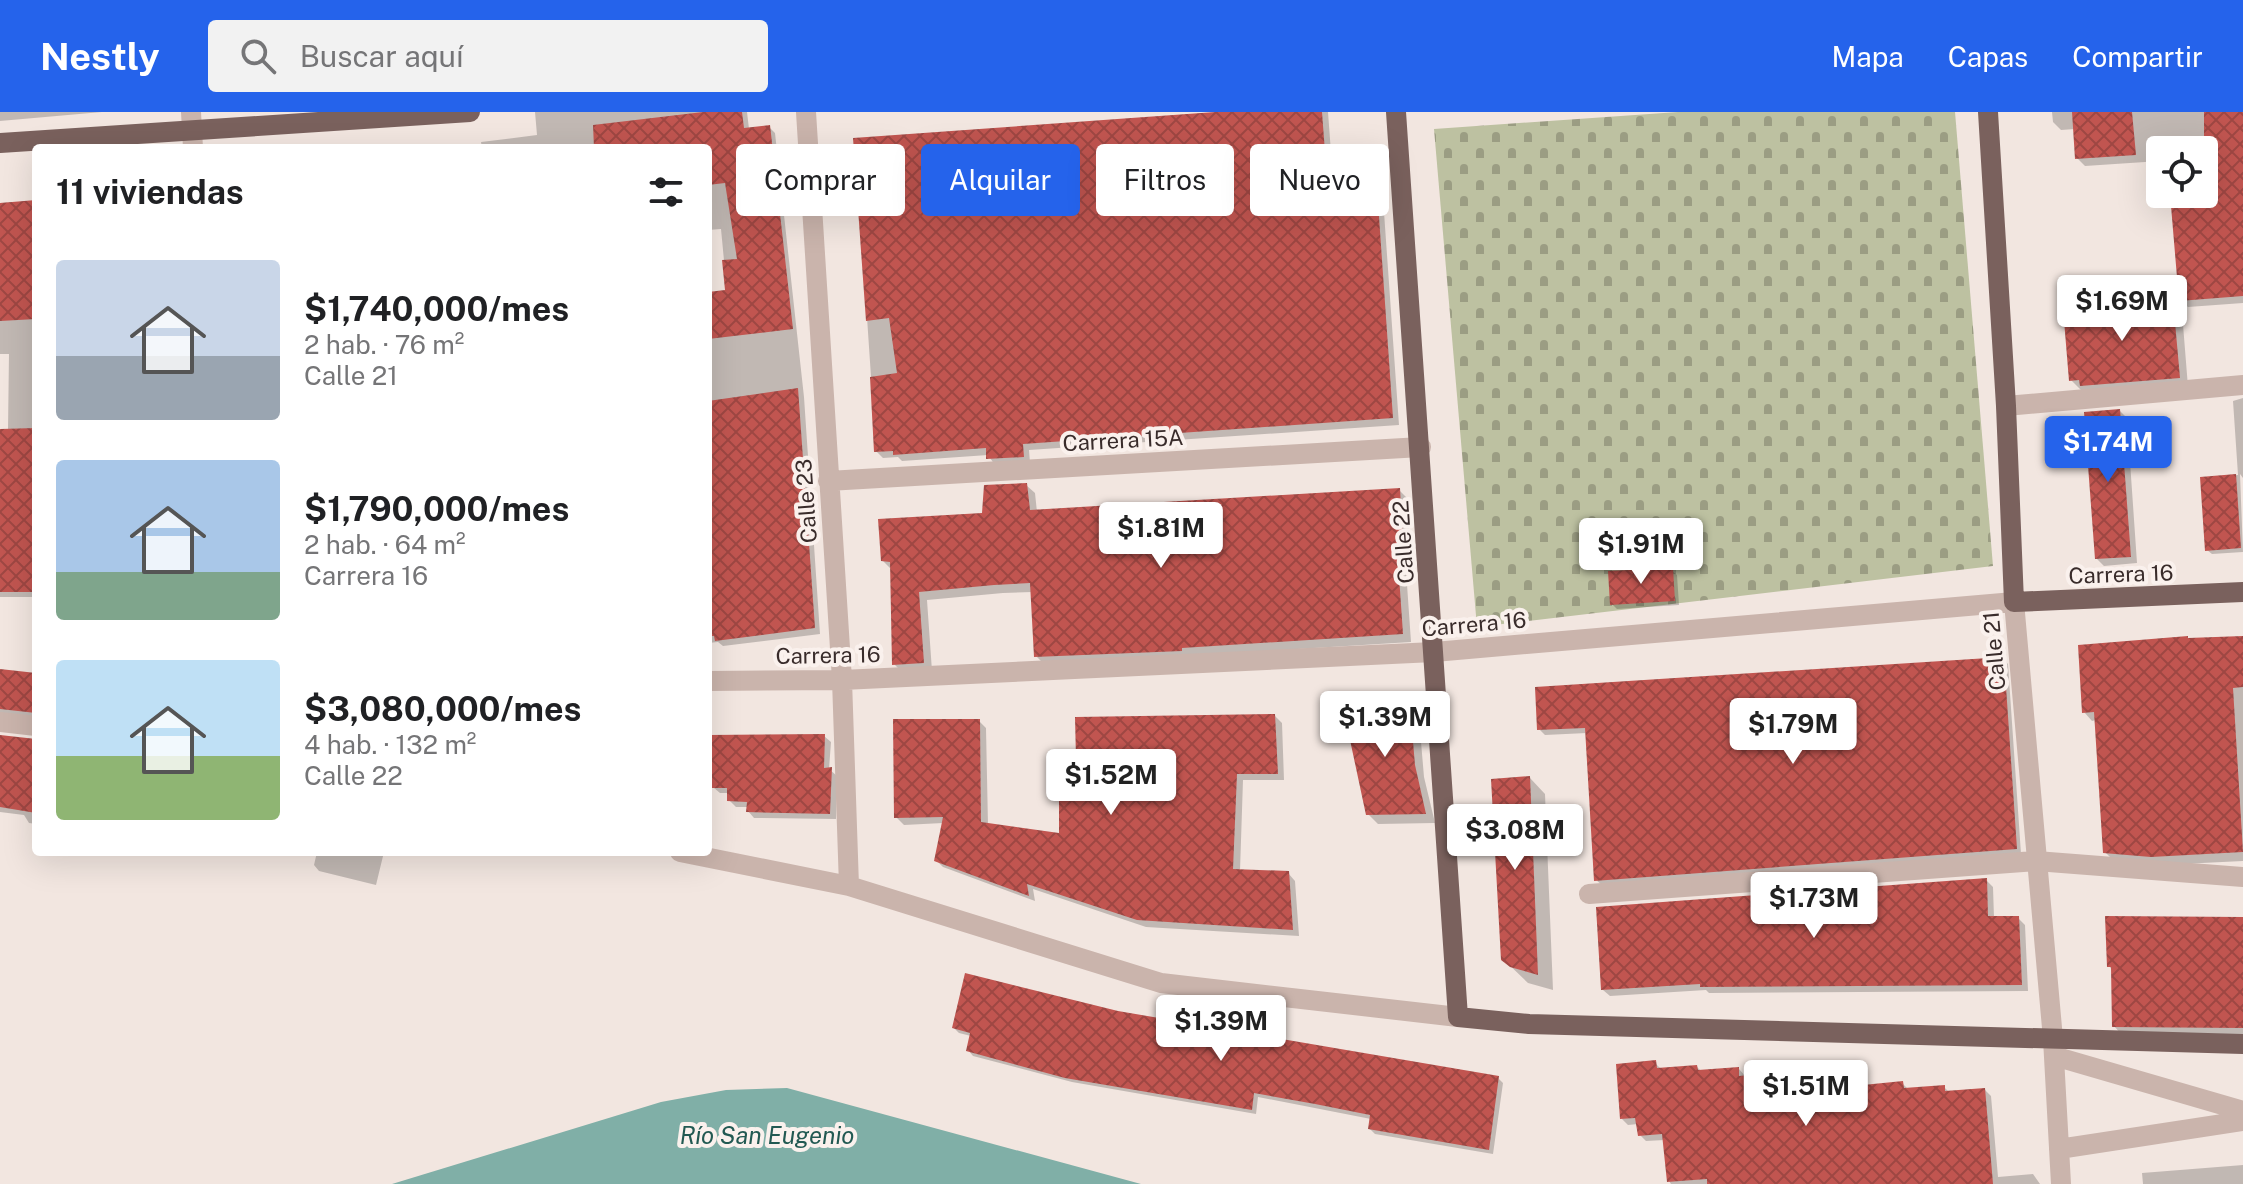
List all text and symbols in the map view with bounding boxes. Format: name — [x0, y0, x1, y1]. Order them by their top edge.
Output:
search box — [208, 20, 768, 92]
text: Nestly — [40, 34, 160, 79]
icon: search — [236, 34, 280, 78]
text: Buscar aquí — [300, 38, 464, 74]
text: Mapa — [1831, 40, 1904, 73]
text: Capas — [1948, 40, 2028, 73]
text: Compartir — [2072, 40, 2203, 73]
map controls — [2146, 136, 2218, 208]
button: locate — [2146, 136, 2218, 208]
chip: Comprar — [736, 144, 905, 216]
chip: Alquilar — [921, 144, 1080, 216]
chip: Filtros — [1096, 144, 1234, 216]
chip: Nuevo — [1250, 144, 1389, 216]
icon: filters — [644, 170, 688, 214]
text: 11 viviendas — [56, 172, 244, 212]
pin: $1.69M — [2057, 275, 2187, 343]
text: $1.69M — [2075, 285, 2169, 316]
text: $1,740,000/mes — [304, 289, 569, 329]
icon: home — [120, 292, 216, 388]
text: 2 hab. · 76 m² — [304, 329, 464, 360]
text: Calle 21 — [304, 360, 398, 391]
pin: $1.74M — [2043, 416, 2173, 484]
street label: Carrera 15A — [1062, 424, 1184, 456]
text: $1.74M — [2063, 426, 2153, 457]
street label: Calle 23 — [790, 458, 822, 544]
text: $1,790,000/mes — [304, 489, 569, 529]
icon: home — [120, 492, 216, 588]
street label: Calle 22 — [1387, 499, 1419, 585]
pin: $1.81M — [1096, 502, 1226, 570]
text: $1.81M — [1117, 512, 1205, 543]
pin: $1.91M — [1576, 518, 1706, 586]
text: $1.91M — [1597, 528, 1685, 559]
text: 2 hab. · 64 m² — [304, 529, 466, 560]
street label: Carrera 16 — [2068, 559, 2174, 589]
text: Carrera 16 — [304, 560, 428, 591]
street label: Carrera 16 — [1421, 606, 1527, 642]
street label: Calle 21 — [1978, 610, 2010, 692]
street label: Carrera 16 — [775, 641, 881, 669]
text: $3,080,000/mes — [304, 689, 581, 729]
pin: $1.39M — [1320, 691, 1450, 759]
icon: home — [120, 692, 216, 788]
pin: $1.79M — [1728, 698, 1858, 766]
text: $1.39M — [1338, 701, 1432, 732]
text: $1.79M — [1748, 708, 1838, 739]
text: 4 hab. · 132 m² — [304, 729, 476, 760]
pin: $1.52M — [1046, 749, 1176, 817]
text: $1.52M — [1064, 759, 1158, 790]
text: Calle 22 — [304, 760, 403, 791]
pin: $3.08M — [1450, 804, 1580, 872]
text: $3.08M — [1465, 814, 1565, 845]
pin: $1.73M — [1749, 872, 1879, 940]
text: $1.73M — [1769, 882, 1859, 913]
pin: $1.39M — [1156, 995, 1286, 1063]
text: $1.39M — [1174, 1005, 1268, 1036]
pin: $1.51M — [1741, 1060, 1871, 1128]
text: $1.51M — [1762, 1070, 1850, 1101]
water label: Río San Eugenio — [680, 1121, 854, 1149]

